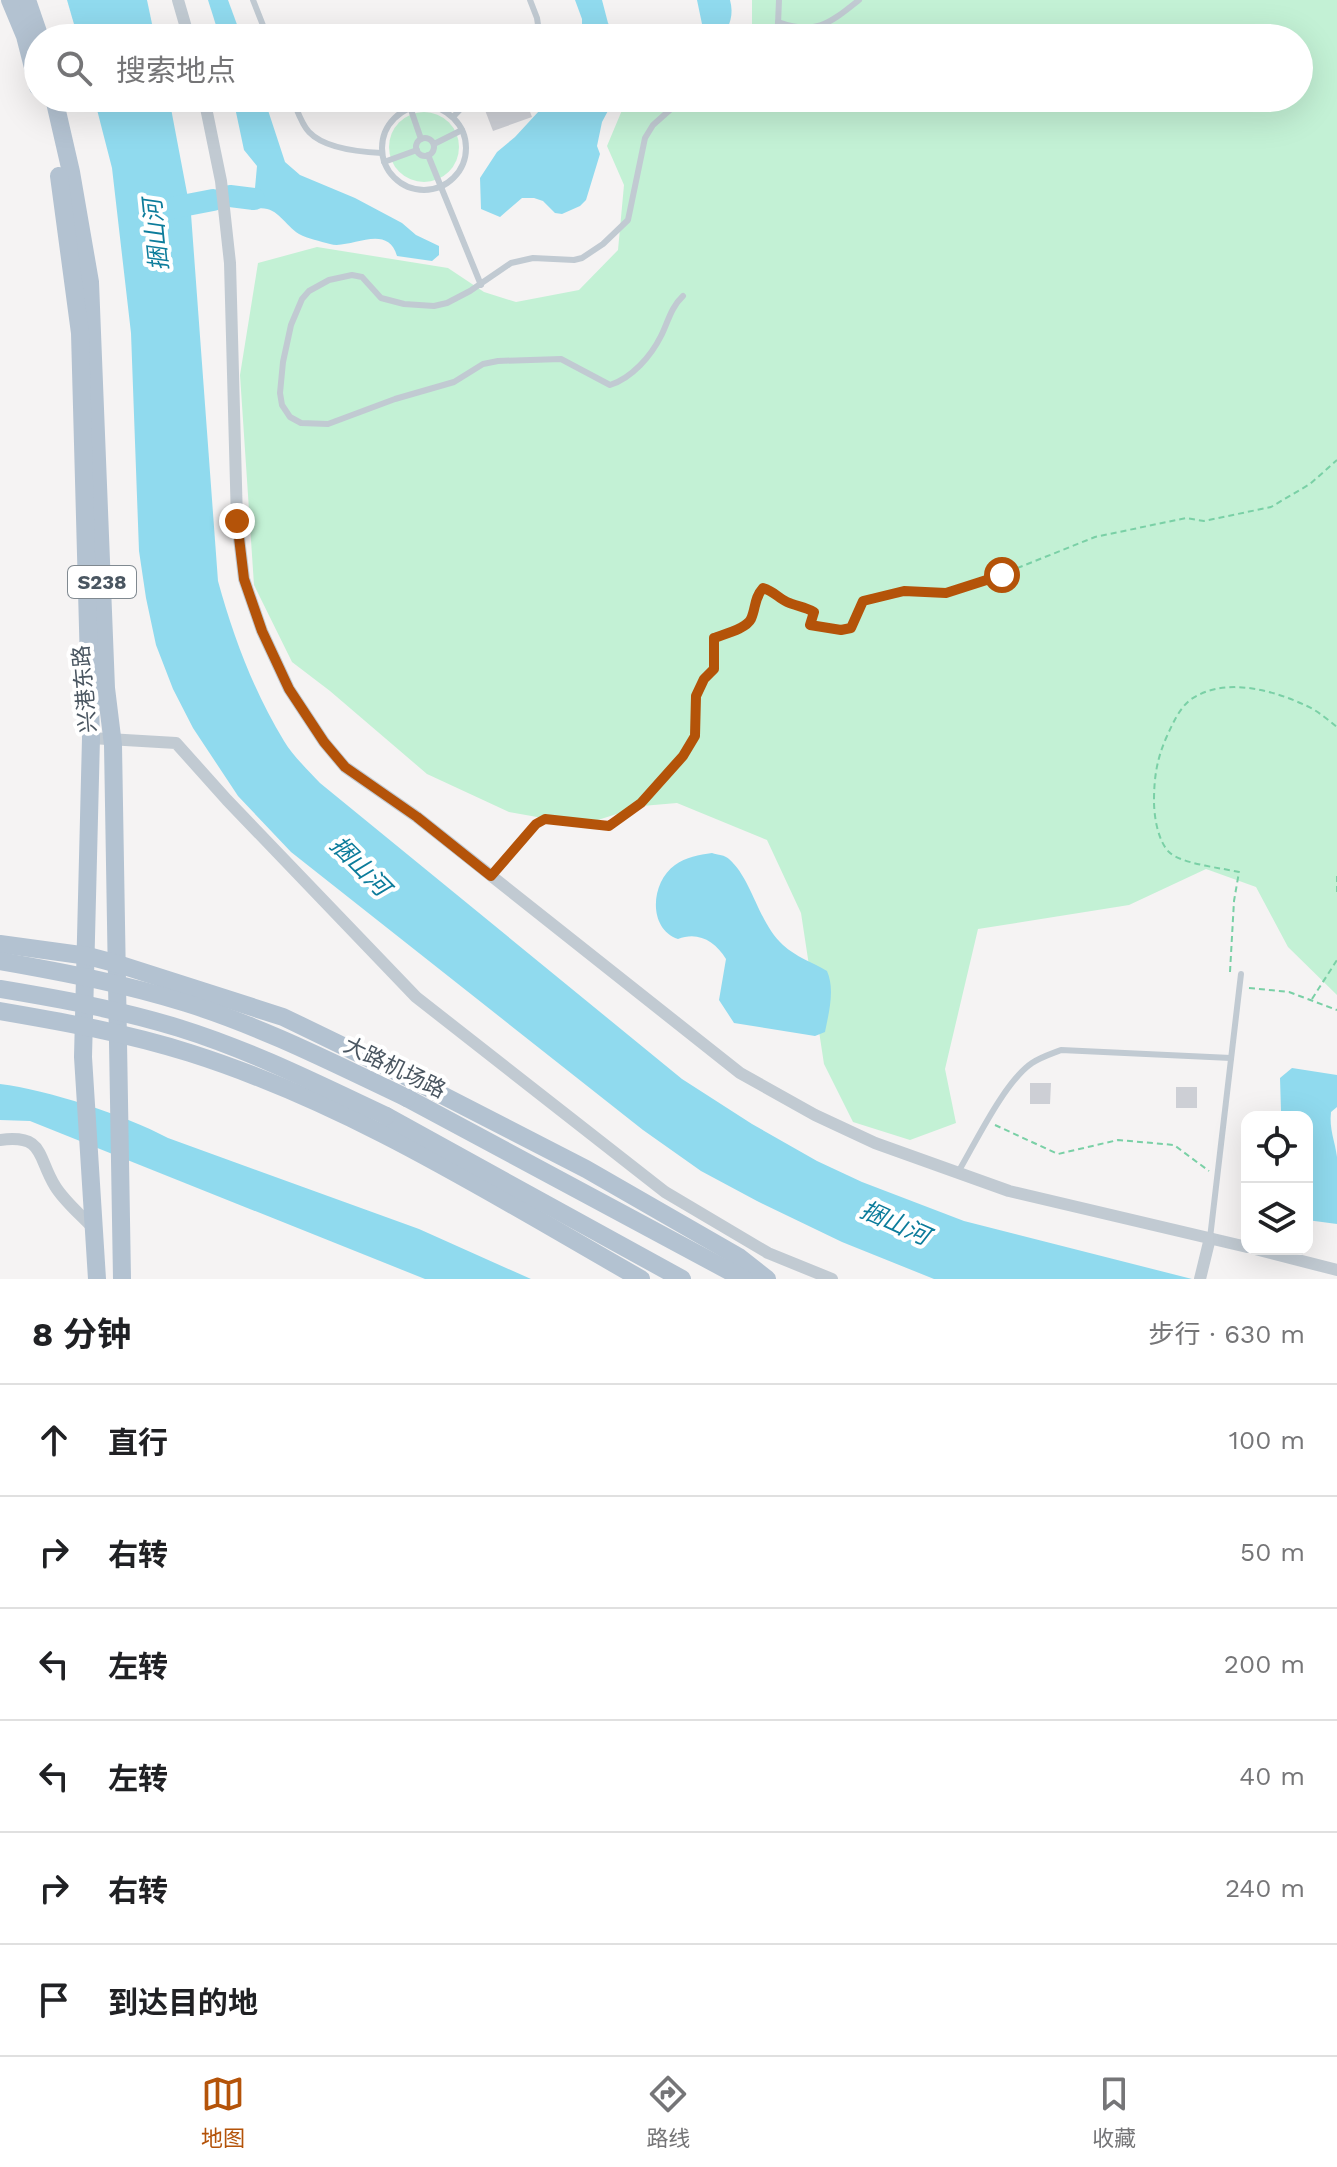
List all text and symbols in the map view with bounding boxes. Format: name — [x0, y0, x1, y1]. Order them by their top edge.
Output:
search box — [24, 24, 1313, 112]
icon: search — [52, 46, 96, 90]
text: 搜索地点 — [116, 53, 236, 88]
water label: 捆山河 — [138, 194, 174, 272]
route end — [219, 503, 255, 539]
route start — [984, 557, 1020, 593]
road number: S238 — [68, 566, 136, 598]
street label: 兴港东路 — [68, 644, 101, 734]
water label: 捆山河 — [325, 831, 398, 904]
street label: 大路机场路 — [340, 1032, 450, 1103]
map controls — [1241, 1111, 1313, 1255]
button: locate — [1241, 1111, 1313, 1183]
button: layers — [1241, 1183, 1313, 1255]
water label: 捆山河 — [856, 1196, 937, 1252]
text: 8 分钟 — [32, 1314, 131, 1354]
text: 步行 · 630 m — [1149, 1319, 1305, 1349]
icon: ahead — [32, 1418, 76, 1462]
text: 直行 — [108, 1425, 168, 1460]
text: 100 m — [1229, 1425, 1305, 1455]
icon: right — [32, 1530, 76, 1574]
text: 右转 — [108, 1537, 168, 1572]
text: 50 m — [1240, 1537, 1305, 1567]
icon: left — [32, 1642, 76, 1686]
text: 左转 — [108, 1649, 168, 1684]
text: 200 m — [1224, 1649, 1305, 1679]
icon: left — [32, 1754, 76, 1798]
text: 左转 — [108, 1761, 168, 1796]
text: 40 m — [1239, 1761, 1305, 1791]
icon: right — [32, 1866, 76, 1910]
text: 右转 — [108, 1873, 168, 1908]
text: 240 m — [1225, 1873, 1305, 1903]
icon: arrive — [32, 1978, 76, 2022]
text: 到达目的地 — [108, 1985, 258, 2020]
tab: 地图 — [201, 2072, 245, 2152]
tab: 路线 — [646, 2072, 690, 2152]
tab: 收藏 — [1092, 2072, 1136, 2152]

